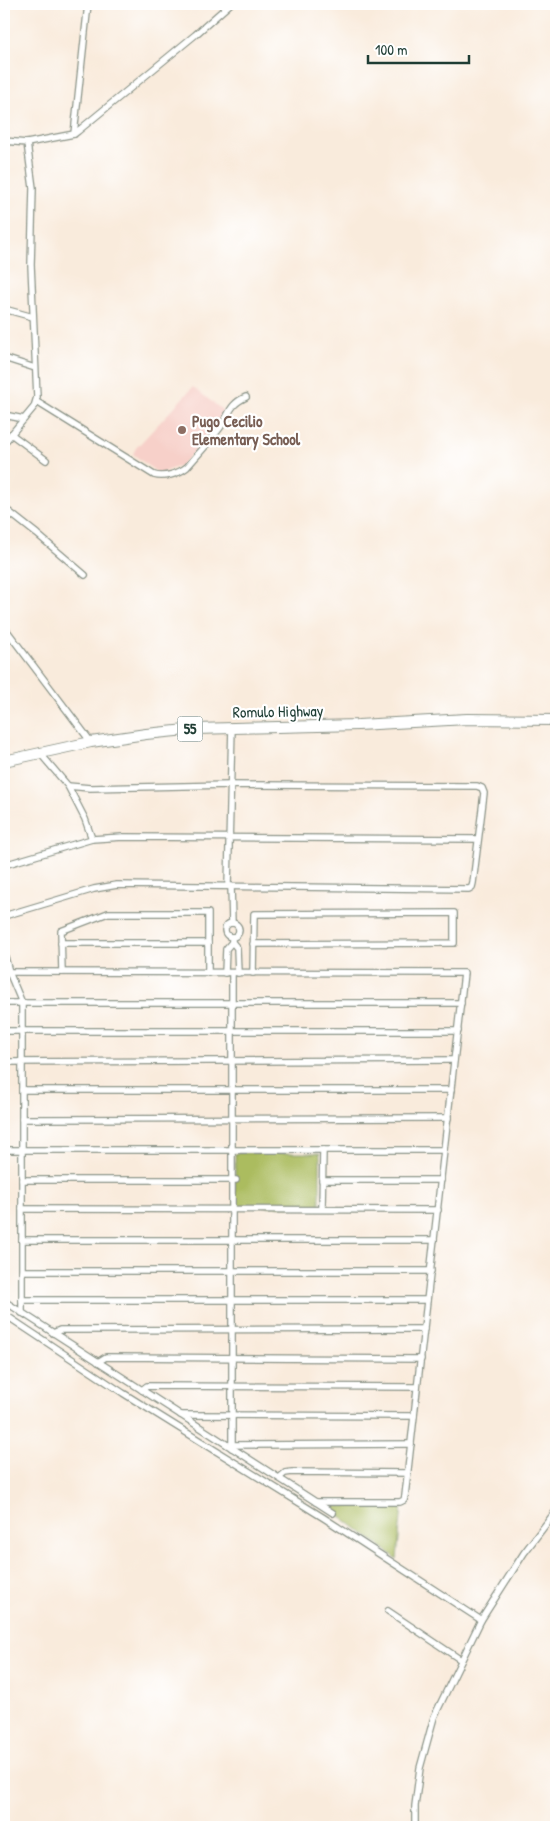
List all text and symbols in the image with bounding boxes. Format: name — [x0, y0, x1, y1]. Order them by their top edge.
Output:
scale bar — [368, 32, 469, 64]
text: 100 m — [375, 39, 408, 60]
place label: Pugo Cecilio Elementary School — [192, 410, 301, 451]
marker: Pugo Cecilio Elementary School — [176, 424, 188, 436]
street label: Romulo Highway — [232, 699, 324, 723]
road number: 55 — [178, 716, 202, 742]

